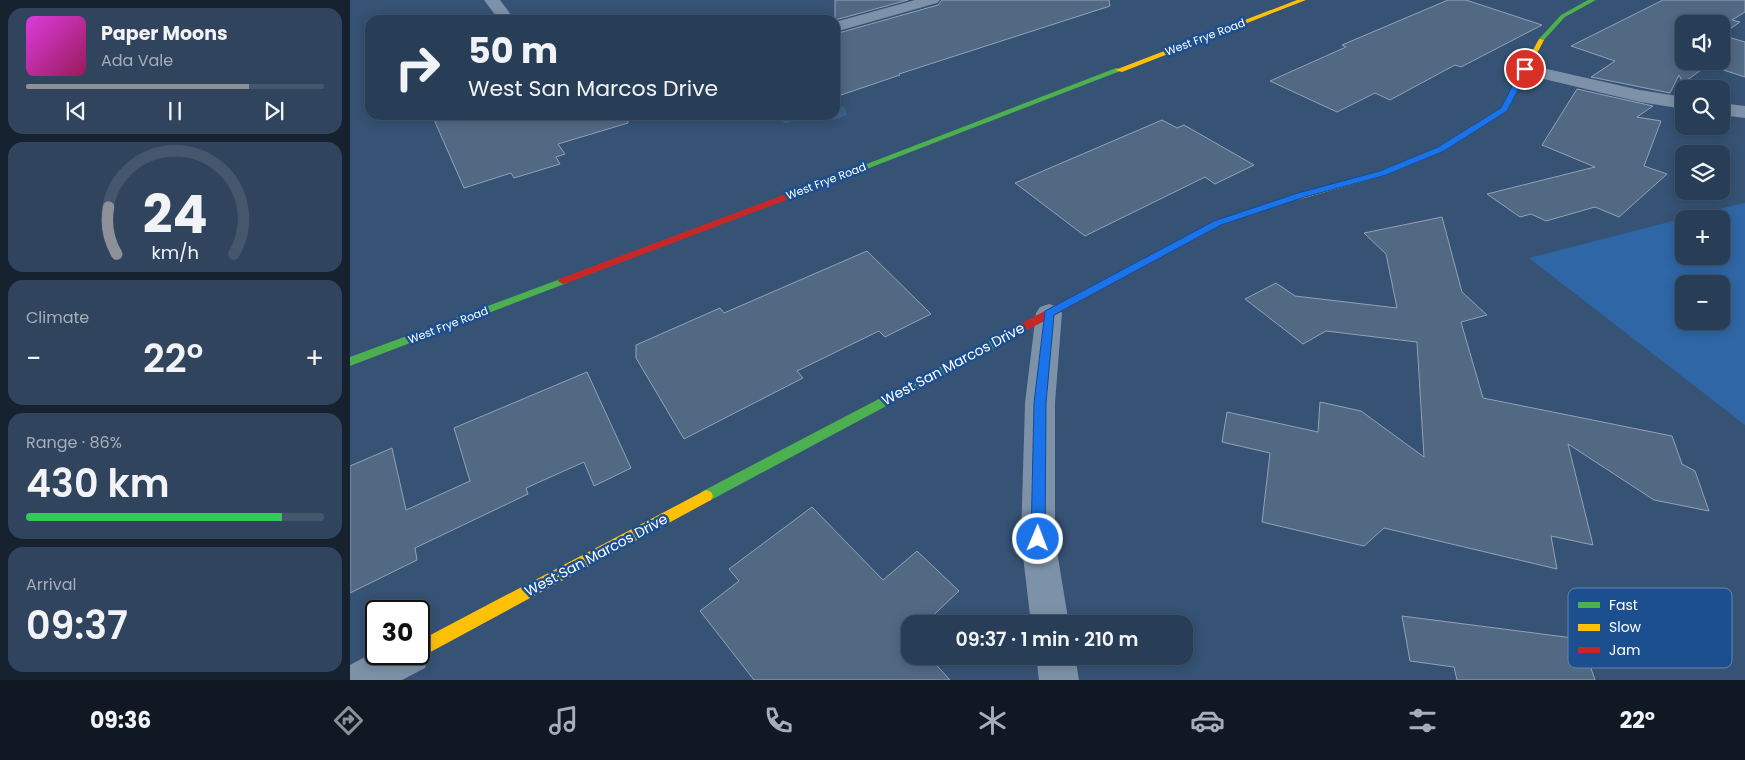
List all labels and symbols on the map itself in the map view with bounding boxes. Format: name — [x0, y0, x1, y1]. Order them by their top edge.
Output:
street label: West Frye Road — [1163, 14, 1247, 60]
pin — [1504, 48, 1546, 90]
street label: West Frye Road — [784, 158, 868, 204]
street label: West Frye Road — [406, 302, 490, 348]
street label: West San Marcos Drive — [878, 318, 1028, 410]
street label: West San Marcos Drive — [521, 509, 671, 601]
position arrow — [1011, 512, 1063, 564]
legend — [1568, 588, 1732, 668]
text: Fast — [1609, 595, 1638, 615]
speed limit sign: 30 — [365, 600, 430, 665]
text: Slow — [1609, 617, 1642, 637]
text: Jam — [1609, 640, 1640, 660]

